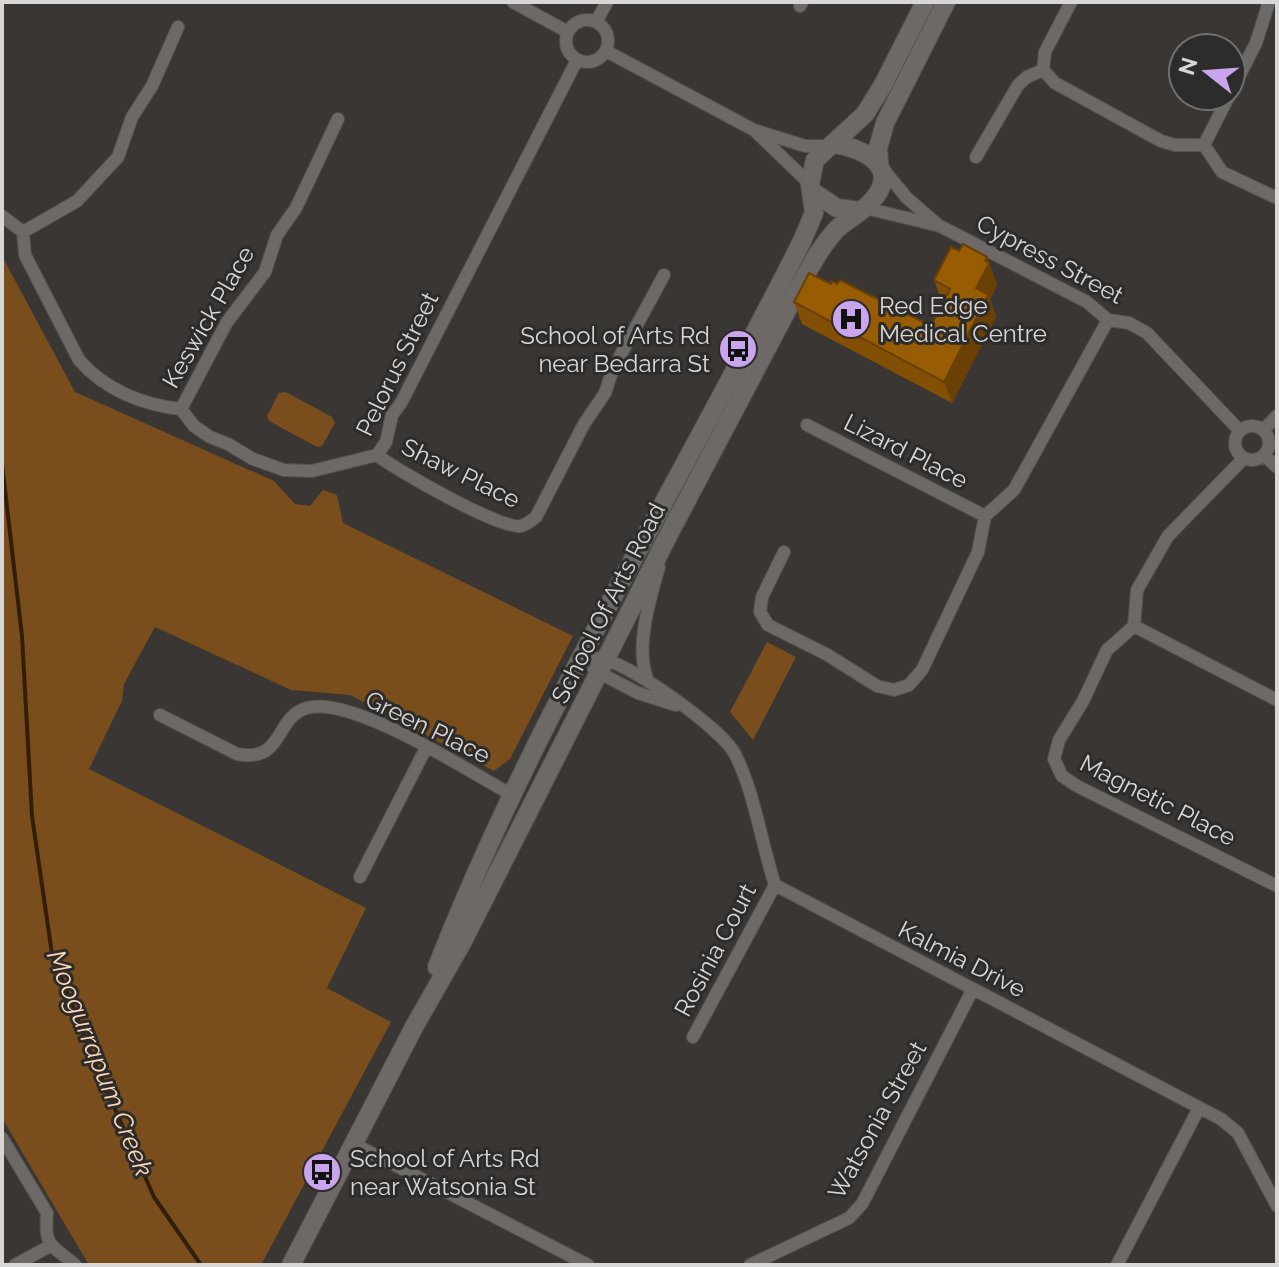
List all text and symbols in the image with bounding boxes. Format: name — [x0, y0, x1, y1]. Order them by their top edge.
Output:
north arrow — [1167, 32, 1247, 112]
text: N — [1173, 54, 1203, 78]
street label: Cypress Street — [972, 208, 1128, 310]
street label: Keswick Place — [156, 241, 260, 393]
street label: Pelorus Street — [350, 287, 444, 441]
place label: Red Edge Medical Centre — [879, 291, 1047, 348]
hospital icon: Red Edge Medical Centre — [830, 298, 872, 340]
place label: School of Arts Rd near Bedarra St — [520, 321, 710, 378]
bus stop icon: School of Arts Rd near Bedarra St — [717, 328, 759, 370]
street label: Lizard Place — [839, 407, 973, 495]
street label: Shaw Place — [397, 432, 525, 514]
street label: School Of Arts Road — [545, 498, 671, 708]
street label: Green Place — [361, 684, 495, 770]
street label: Magnetic Place — [1075, 748, 1241, 852]
street label: Rosinia Court — [668, 879, 762, 1021]
street label: Kalmia Drive — [894, 915, 1030, 1003]
water label: Moogurrapum Creek — [41, 945, 159, 1181]
street label: Watsonia Street — [822, 1036, 932, 1204]
place label: School of Arts Rd near Watsonia St — [350, 1144, 540, 1201]
bus stop icon: School of Arts Rd near Watsonia St — [301, 1151, 343, 1193]

